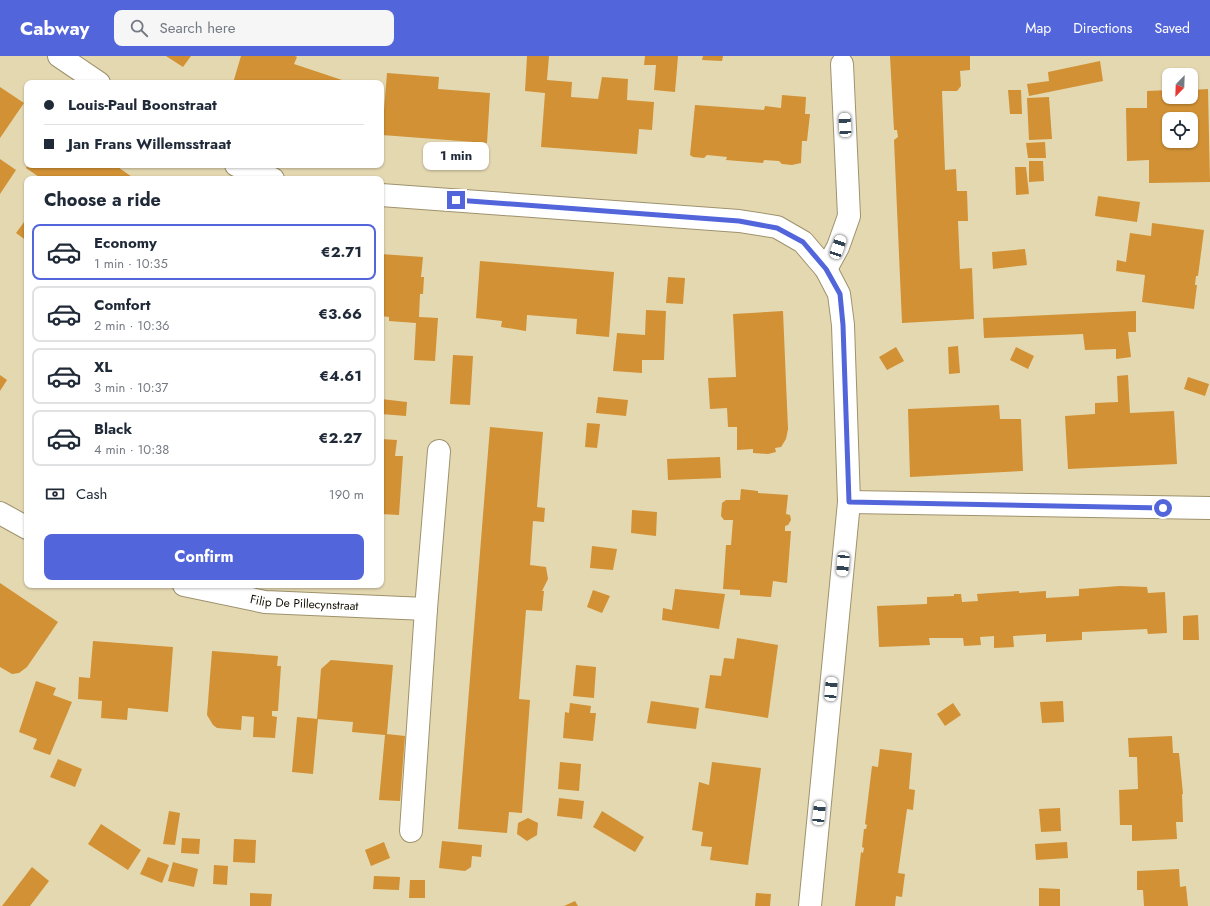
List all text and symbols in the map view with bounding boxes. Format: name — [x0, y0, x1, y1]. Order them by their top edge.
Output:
search box — [114, 10, 394, 46]
text: Cabway — [20, 15, 90, 42]
icon: search — [128, 17, 150, 39]
text: Search here — [160, 17, 235, 39]
text: Map — [1025, 18, 1051, 38]
text: Directions — [1073, 18, 1133, 38]
text: Saved — [1155, 18, 1190, 38]
north arrow — [1162, 68, 1198, 104]
map controls — [1162, 68, 1198, 148]
text: Louis-Paul Boonstraat — [68, 94, 217, 116]
button: locate — [1162, 112, 1198, 148]
car — [838, 113, 852, 137]
text: Jan Frans Willemsstraat — [68, 133, 231, 155]
callout: 1 min — [423, 142, 489, 170]
text: 1 min — [440, 146, 472, 165]
text: Choose a ride — [44, 187, 161, 213]
route end — [447, 191, 465, 209]
text: Economy — [94, 232, 157, 254]
icon: car — [46, 234, 82, 270]
car — [828, 234, 848, 260]
text: €2.71 — [321, 241, 362, 263]
text: 1 min · 10:35 — [94, 254, 168, 273]
text: Comfort — [94, 294, 151, 316]
icon: car — [46, 296, 82, 332]
text: €3.66 — [318, 303, 362, 325]
text: 2 min · 10:36 — [94, 316, 169, 335]
text: XL — [94, 356, 112, 378]
icon: car — [46, 358, 82, 394]
text: €4.61 — [319, 365, 362, 387]
text: 3 min · 10:37 — [94, 378, 168, 397]
text: Black — [94, 418, 132, 440]
icon: car — [46, 420, 82, 456]
text: €2.27 — [319, 427, 362, 449]
text: 4 min · 10:38 — [94, 440, 169, 459]
icon: cash — [44, 483, 66, 505]
text: Cash — [76, 483, 107, 505]
text: 190 m — [329, 485, 364, 504]
route start — [1154, 499, 1172, 517]
button: Confirm — [44, 534, 364, 580]
car — [836, 552, 850, 576]
street label: Filip De Pillecynstraat — [248, 590, 359, 615]
car — [824, 677, 838, 701]
car — [812, 800, 826, 826]

